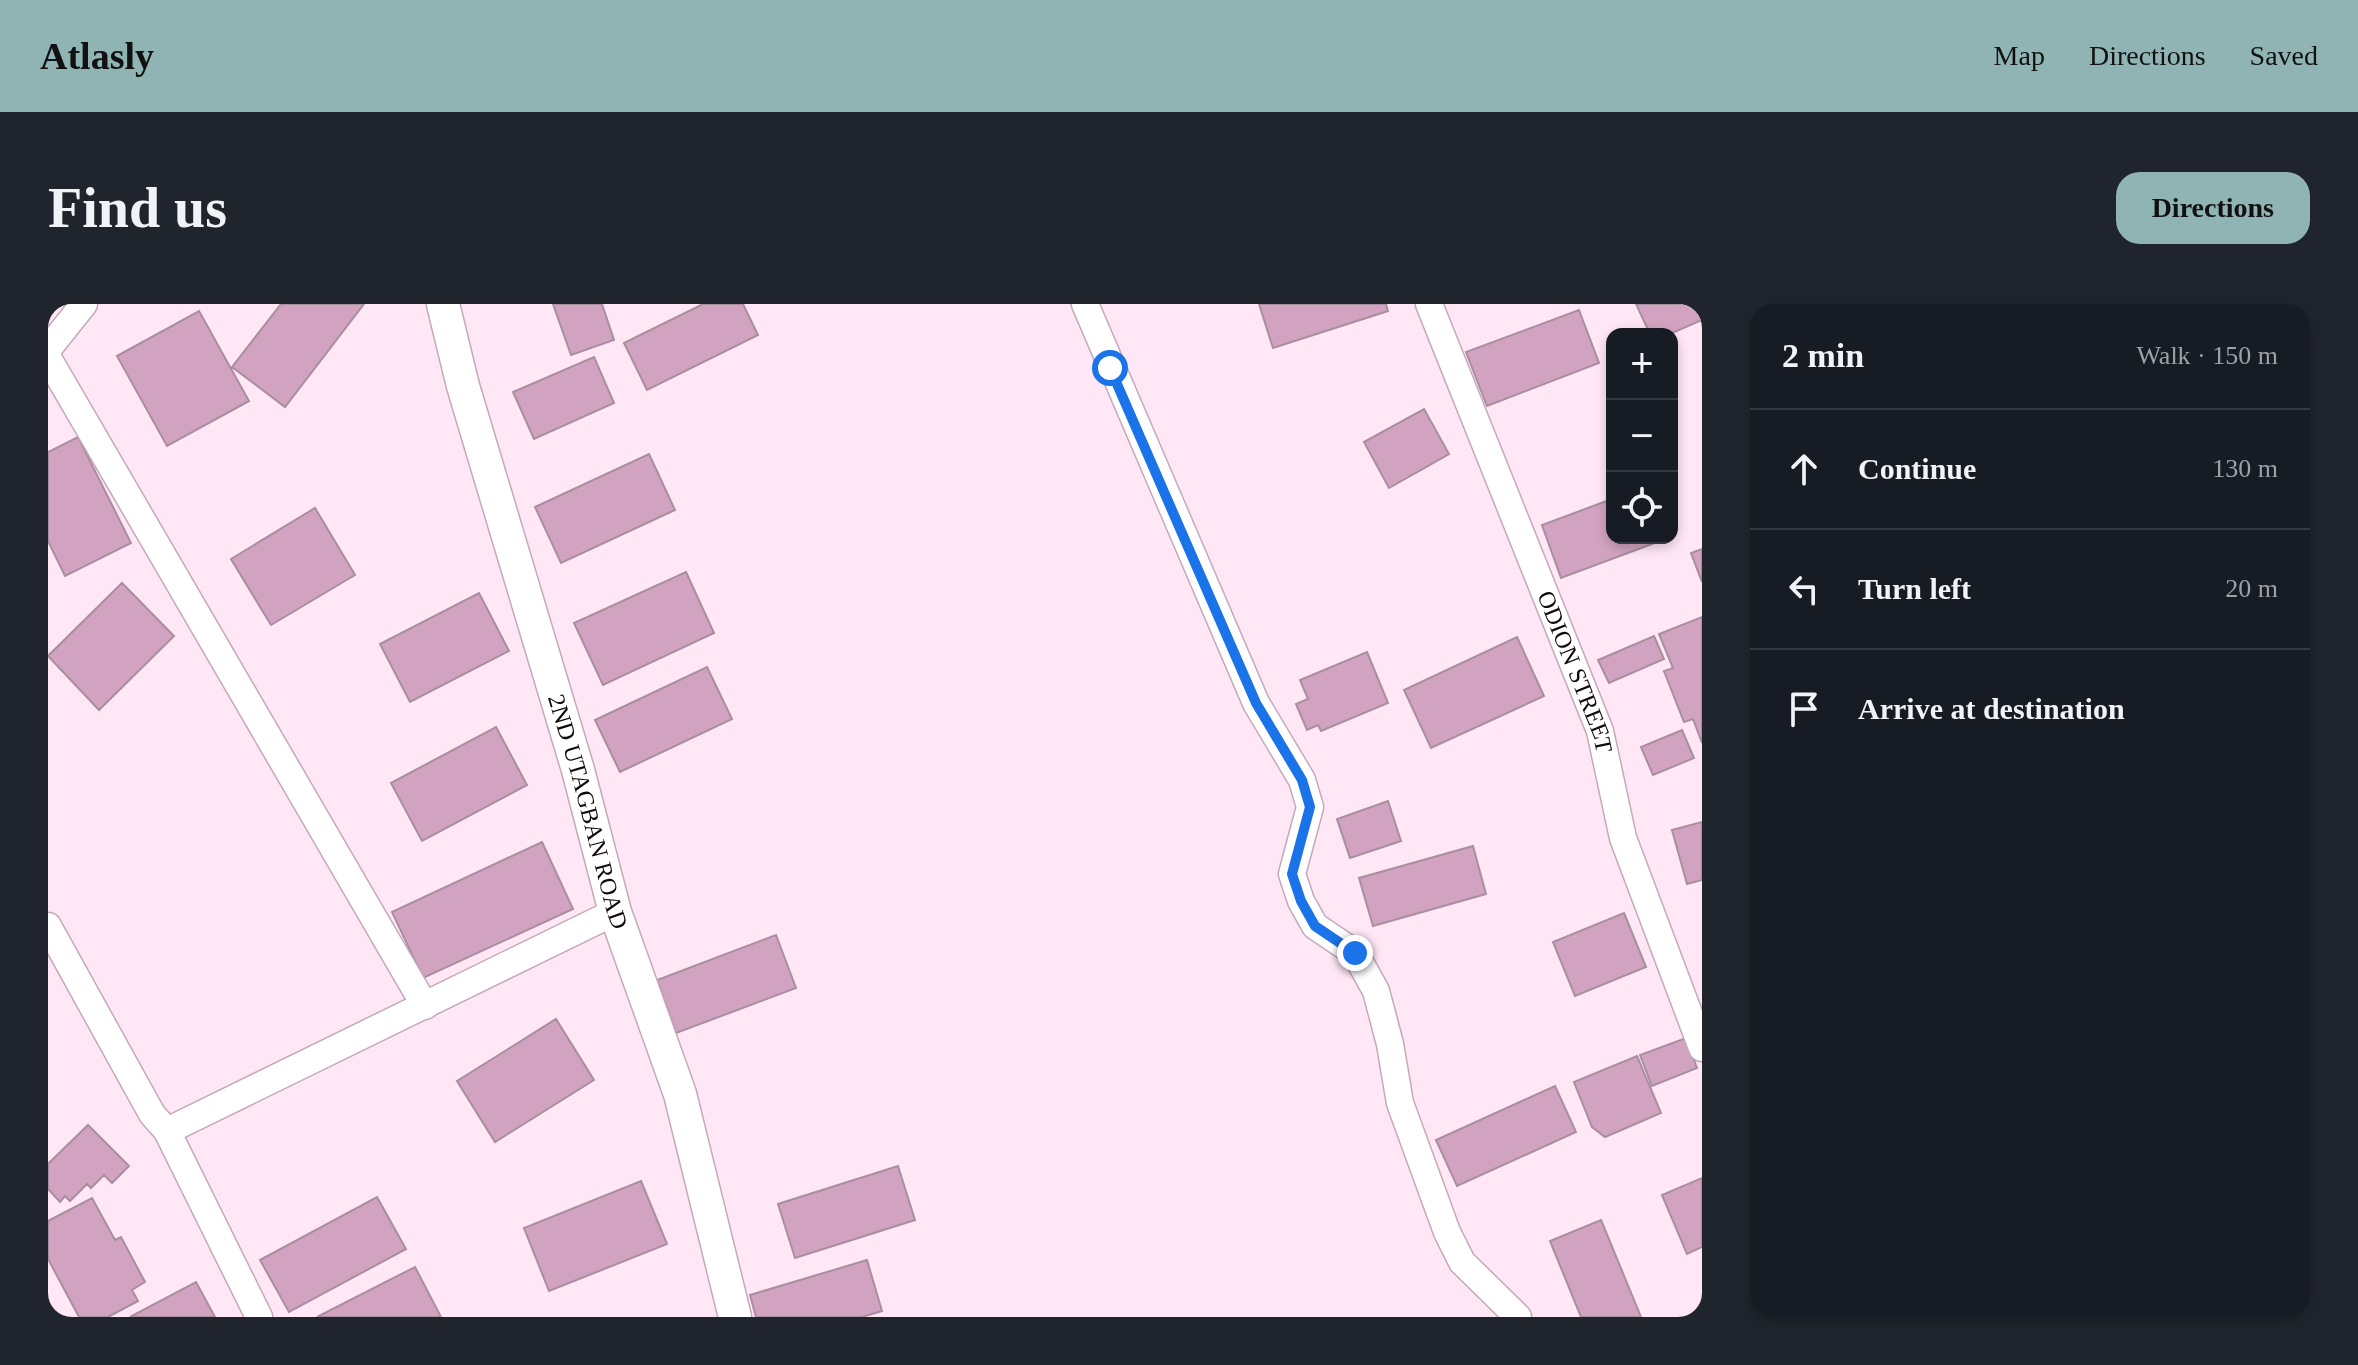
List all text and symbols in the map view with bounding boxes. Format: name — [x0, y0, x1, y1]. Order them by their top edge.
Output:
text: Atlasly — [40, 35, 154, 77]
text: Map — [1994, 40, 2045, 71]
text: Directions — [2089, 40, 2206, 71]
text: Saved — [2250, 40, 2318, 71]
button: Directions — [2116, 172, 2310, 244]
text: Find us — [48, 177, 227, 239]
map controls — [1606, 328, 1678, 544]
button: + — [1606, 328, 1678, 400]
text: 2 min — [1782, 337, 1864, 374]
text: Walk · 150 m — [2136, 341, 2278, 370]
route start — [1092, 350, 1128, 386]
button: − — [1606, 400, 1678, 472]
icon: ahead — [1782, 447, 1826, 491]
text: Continue — [1858, 452, 1976, 485]
text: 130 m — [2212, 454, 2278, 483]
button: locate — [1606, 472, 1678, 544]
icon: left — [1782, 567, 1826, 611]
text: Turn left — [1858, 572, 1971, 605]
text: 20 m — [2225, 574, 2278, 603]
street label: ODION STREET — [1532, 587, 1617, 755]
icon: arrive — [1782, 687, 1826, 731]
street label: 2ND UTAGBAN ROAD — [543, 691, 633, 932]
text: Arrive at destination — [1858, 692, 2125, 725]
route end — [1337, 935, 1373, 971]

